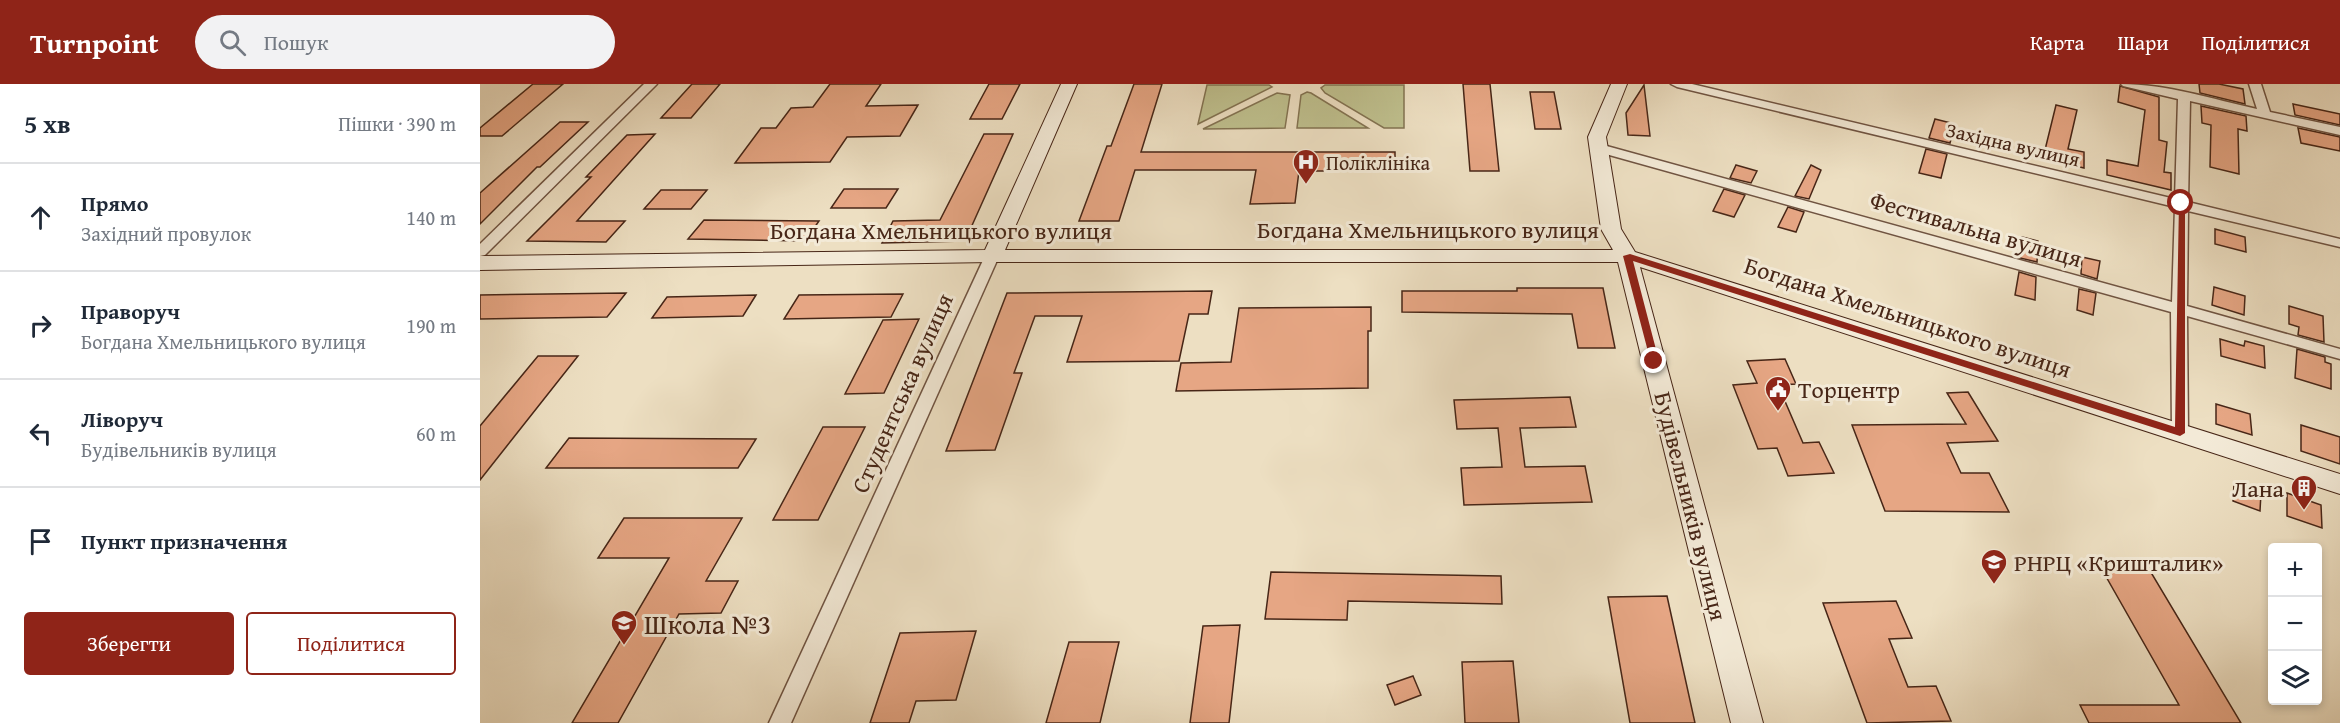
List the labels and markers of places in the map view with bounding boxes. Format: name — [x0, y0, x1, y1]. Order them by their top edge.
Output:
hospital icon: Поліклініка — [1291, 147, 1321, 185]
place label: Поліклініка — [1326, 148, 1430, 177]
place label: Торцентр — [1798, 372, 1900, 407]
public building icon: Торцентр — [1763, 374, 1793, 412]
place label: Лана — [2232, 471, 2285, 506]
building icon: Лана — [2289, 473, 2319, 511]
place label: РНРЦ «Кришталик» — [2014, 545, 2223, 580]
school or university icon: РНРЦ «Кришталик» — [1979, 547, 2009, 585]
place label: Школа №3 — [644, 603, 771, 644]
school or university icon: Школа №3 — [609, 608, 639, 646]

